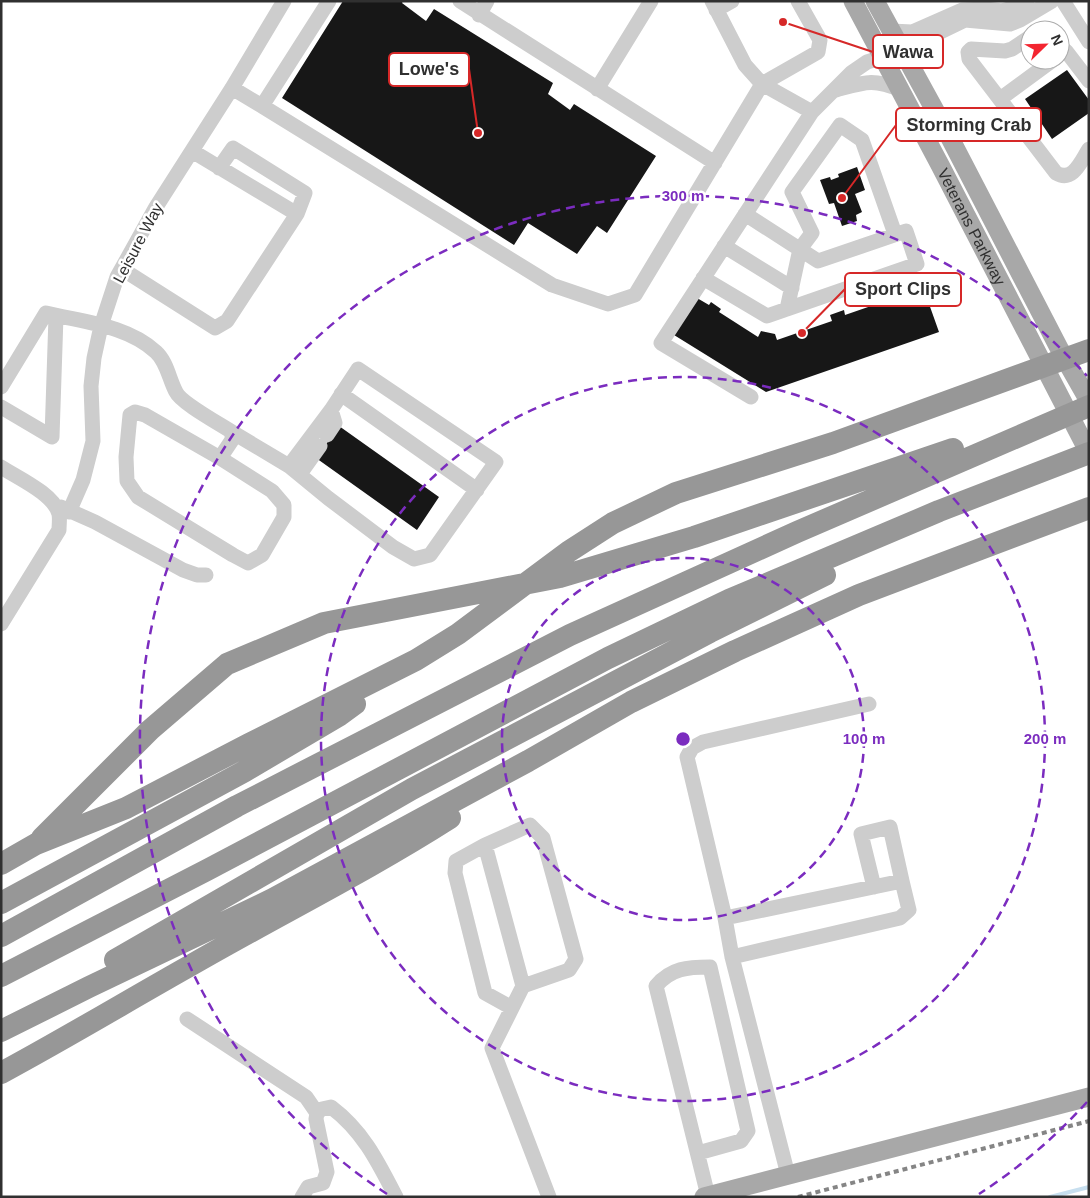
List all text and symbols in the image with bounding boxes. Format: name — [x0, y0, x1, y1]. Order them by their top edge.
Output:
north arrow — [1020, 20, 1070, 70]
text: N — [1048, 32, 1066, 48]
callout: Wawa — [873, 35, 943, 68]
text: Wawa — [883, 42, 934, 62]
callout: Lowe's — [389, 53, 469, 86]
text: Lowe's — [399, 59, 459, 79]
callout: Storming Crab — [896, 108, 1041, 141]
text: Storming Crab — [906, 115, 1032, 135]
street label: Veterans Parkway — [935, 165, 1009, 288]
text: 300 m — [662, 187, 704, 204]
street label: Leisure Way — [110, 200, 166, 286]
callout: Sport Clips — [845, 273, 961, 306]
text: Sport Clips — [855, 279, 951, 299]
centre of rings — [674, 730, 692, 748]
text: 100 m — [843, 730, 885, 747]
text: 200 m — [1024, 730, 1066, 747]

